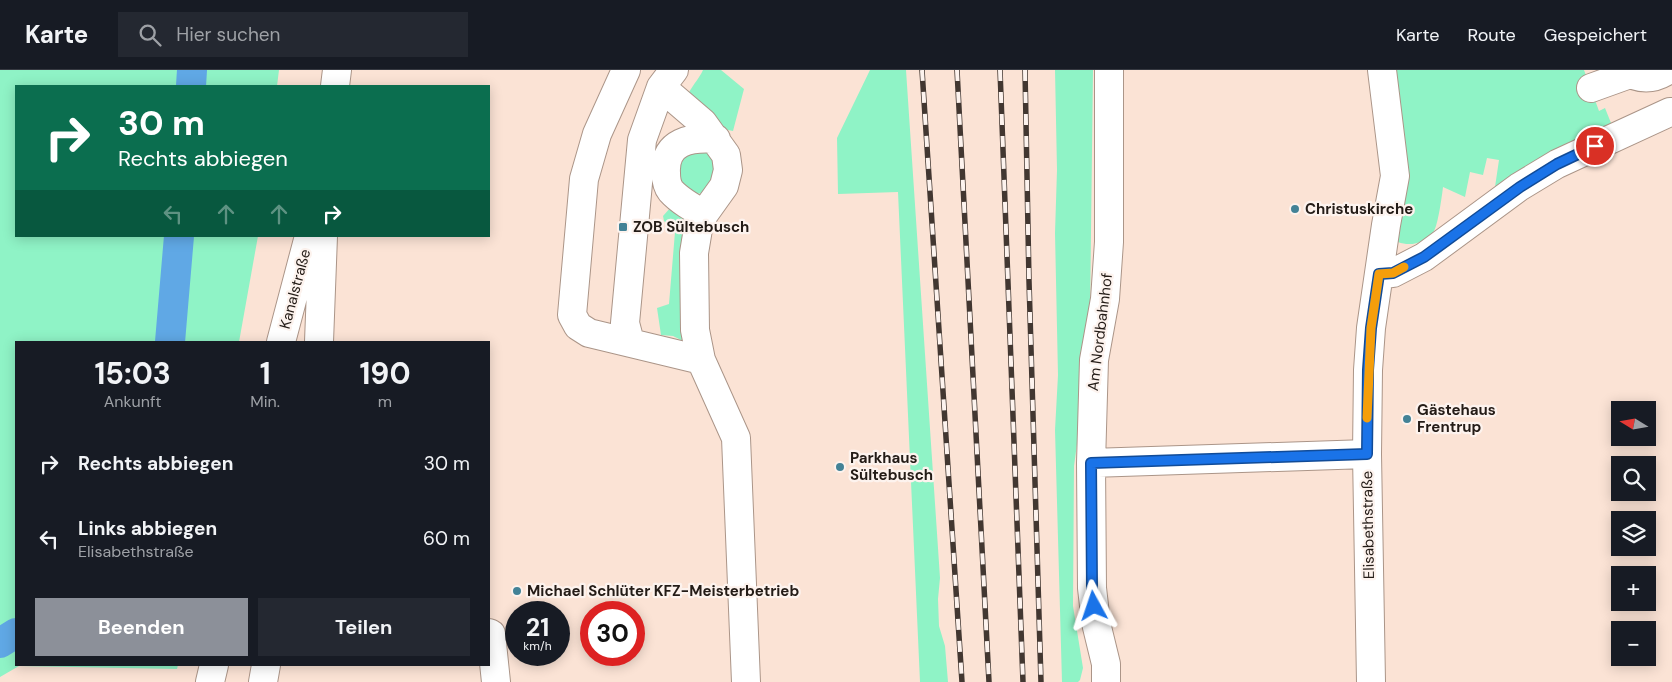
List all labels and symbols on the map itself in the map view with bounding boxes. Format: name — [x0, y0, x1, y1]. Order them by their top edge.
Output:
pin — [1574, 125, 1616, 167]
place label: Christuskirche — [1305, 199, 1413, 219]
marker: Christuskirche — [1289, 203, 1301, 215]
place label: ZOB Sültebusch — [633, 217, 749, 237]
marker: ZOB Sültebusch — [617, 221, 629, 233]
street label: Kanalstraße — [275, 247, 315, 331]
street label: Am Nordbahnhof — [1083, 272, 1117, 392]
place label: Gästehaus Frentrup — [1417, 400, 1496, 437]
north arrow — [1611, 401, 1656, 446]
marker: Gästehaus Frentrup — [1401, 413, 1413, 425]
place label: Parkhaus Sültebusch — [850, 448, 933, 485]
marker: Parkhaus Sültebusch — [834, 461, 846, 473]
street label: Elisabethstraße — [1357, 471, 1379, 579]
position arrow — [1067, 579, 1119, 631]
place label: Michael Schlüter KFZ-Meisterbetrieb — [527, 581, 799, 601]
marker: Michael Schlüter KFZ-Meisterbetrieb — [511, 585, 523, 597]
speed limit sign: 30 — [580, 601, 645, 666]

